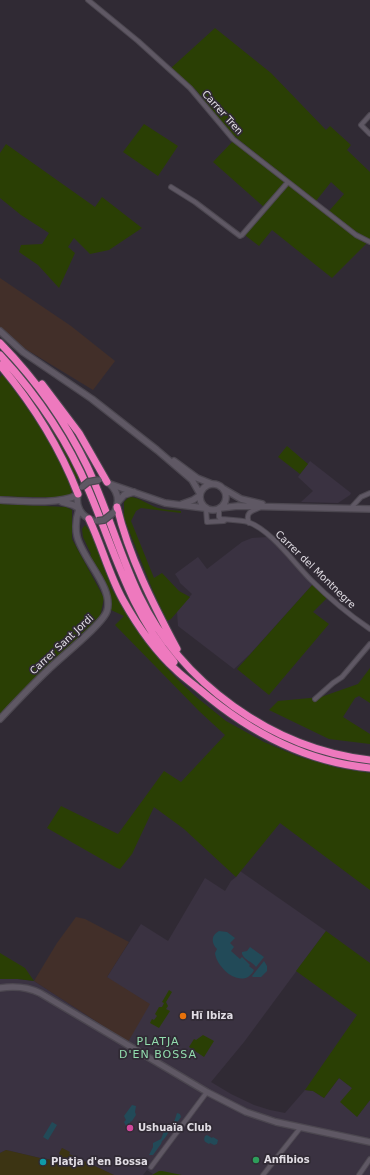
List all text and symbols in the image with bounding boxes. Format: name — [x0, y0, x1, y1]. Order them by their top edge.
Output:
street label: Carrer Tren — [199, 88, 245, 138]
street label: Carrer del Montnegre — [272, 529, 358, 611]
street label: Carrer Sant Jordi — [28, 613, 96, 677]
place label: Hï Ibiza — [191, 1010, 233, 1022]
marker: Hï Ibiza — [178, 1011, 188, 1021]
district label: PLATJA D'EN BOSSA — [119, 1035, 197, 1061]
place label: Ushuaïa Club — [138, 1122, 212, 1134]
marker: Ushuaïa Club — [125, 1123, 135, 1133]
place label: Anfibios — [264, 1154, 310, 1166]
marker: Anfibios — [251, 1155, 261, 1165]
place label: Platja d'en Bossa — [51, 1156, 148, 1168]
marker: Platja d'en Bossa — [38, 1157, 48, 1167]

